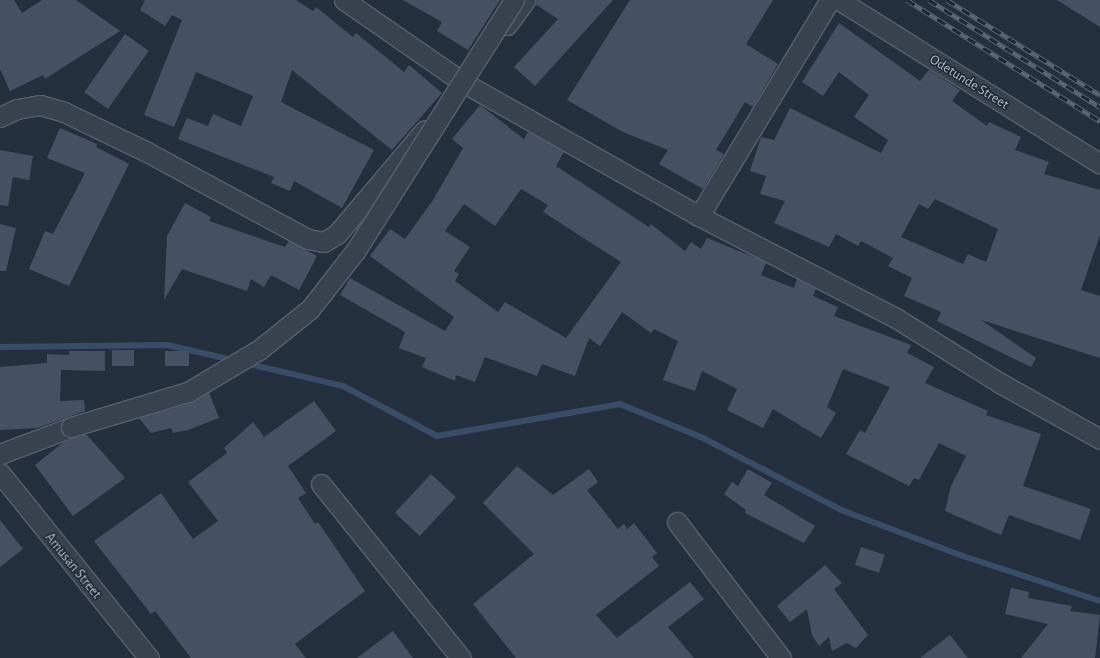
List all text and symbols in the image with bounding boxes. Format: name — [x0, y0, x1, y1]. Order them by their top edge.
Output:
street label: Odetunde Street — [926, 51, 1012, 113]
street label: Amusan Street — [41, 530, 105, 602]

